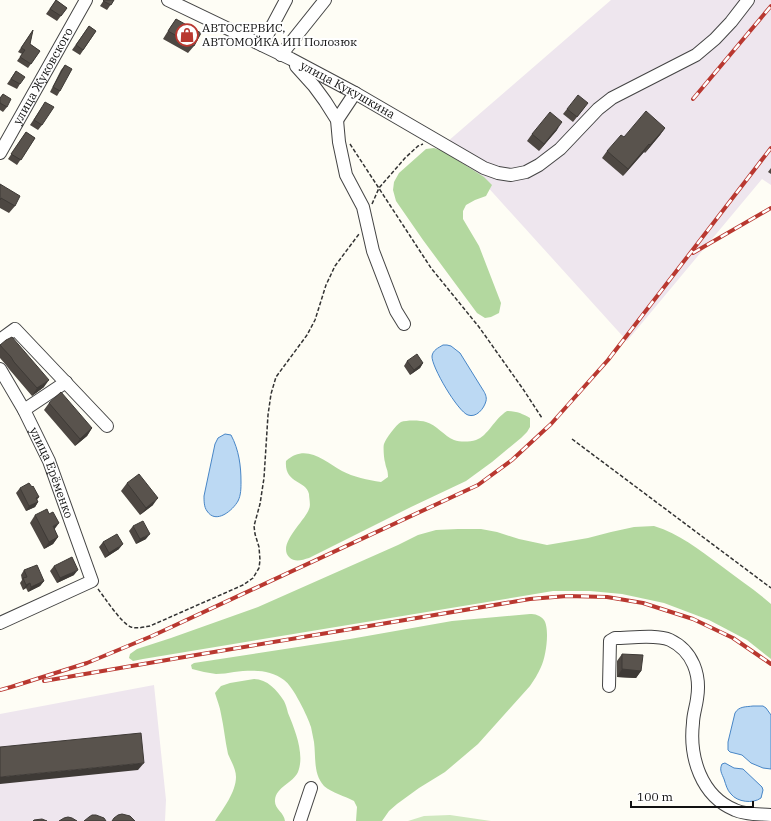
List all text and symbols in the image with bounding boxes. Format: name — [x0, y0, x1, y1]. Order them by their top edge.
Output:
place label: АВТОСЕРВИС, АВТОМОЙКА ИП Полозюк — [202, 20, 357, 49]
shop icon: АВТОСЕРВИС, АВТОМОЙКА ИП Полозюк — [174, 22, 200, 48]
street label: улица Жуковского — [9, 25, 76, 127]
street label: улица Кукушкина — [298, 57, 398, 122]
street label: улица Ерёменко — [27, 424, 77, 520]
scale bar — [631, 783, 753, 809]
text: 100 m — [637, 789, 673, 804]

